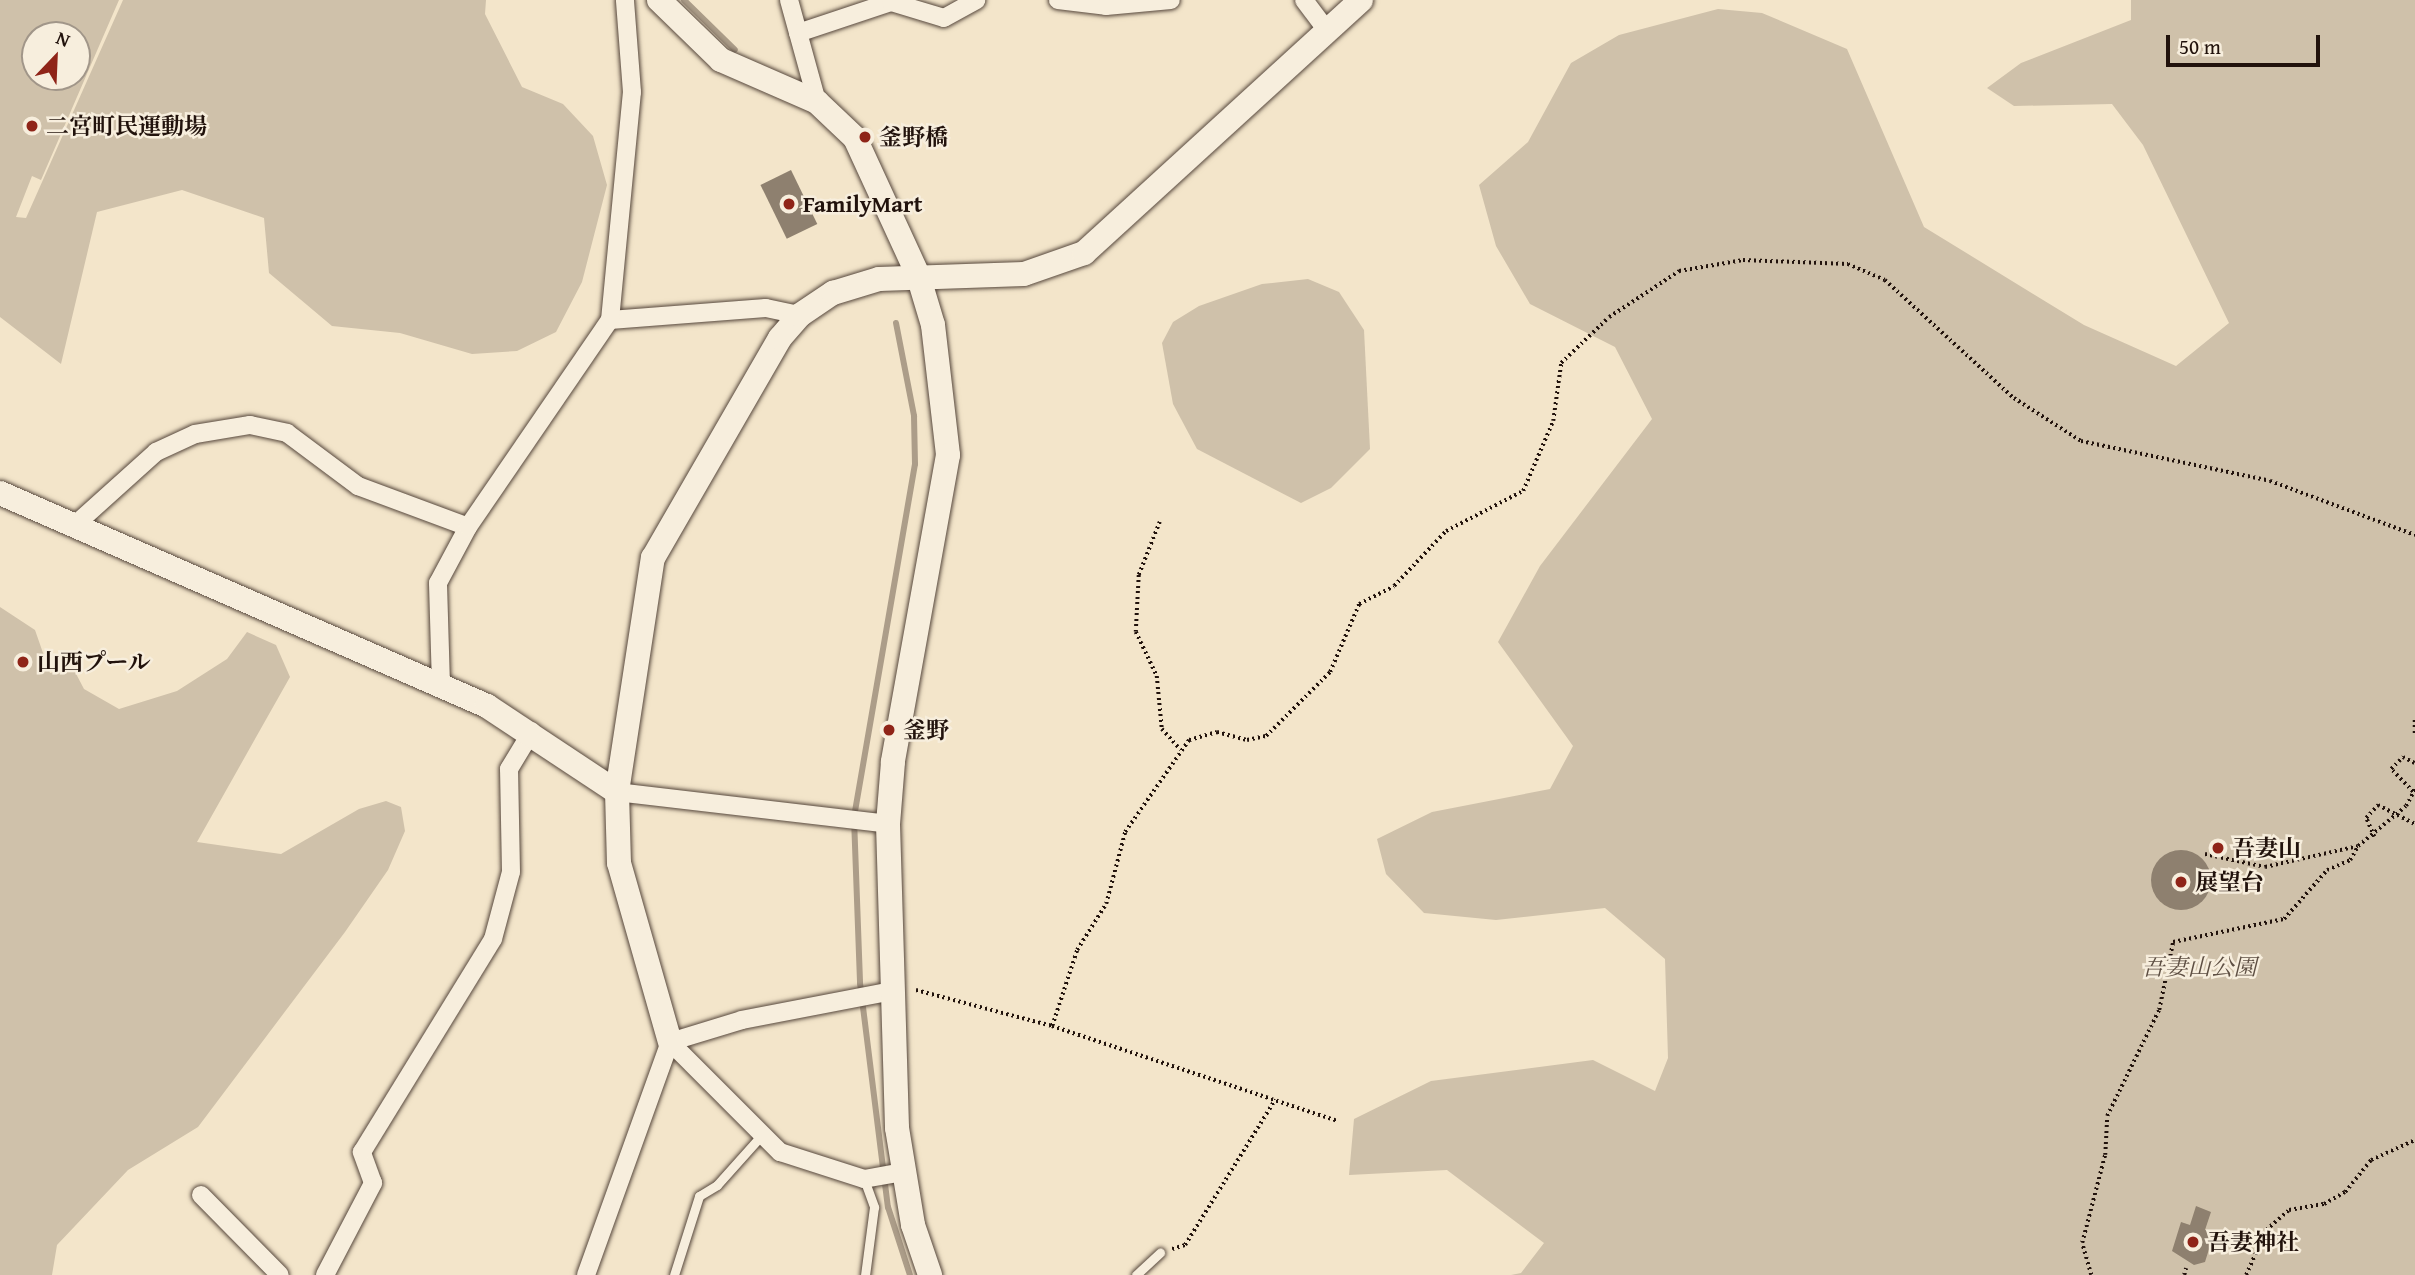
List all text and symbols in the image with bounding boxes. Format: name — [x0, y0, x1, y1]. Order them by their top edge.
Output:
north arrow — [21, 21, 91, 91]
scale bar — [2170, 21, 2324, 65]
text: N — [52, 23, 75, 54]
text: 50 m — [2179, 31, 2221, 62]
place label: 二宮町民運動場 — [46, 112, 207, 140]
marker: 二宮町民運動場 — [24, 118, 40, 134]
place label: 釜野橋 — [879, 123, 948, 151]
marker: 釜野橋 — [857, 129, 873, 145]
place label: FamilyMart — [803, 190, 922, 218]
marker: FamilyMart — [781, 196, 797, 212]
place label: 山西プール — [37, 648, 151, 676]
marker: 山西プール — [15, 654, 31, 670]
place label: 釜野 — [903, 716, 949, 744]
marker: 釜野 — [881, 722, 897, 738]
place label: 吾妻山 — [2232, 834, 2301, 862]
marker: 吾妻山 — [2210, 840, 2226, 856]
place label: 展望台 — [2195, 868, 2264, 896]
marker: 展望台 — [2173, 874, 2189, 890]
park label: 吾妻山公園 — [2142, 953, 2256, 981]
place label: 吾妻神社 — [2207, 1228, 2299, 1256]
marker: 吾妻神社 — [2185, 1234, 2201, 1250]

